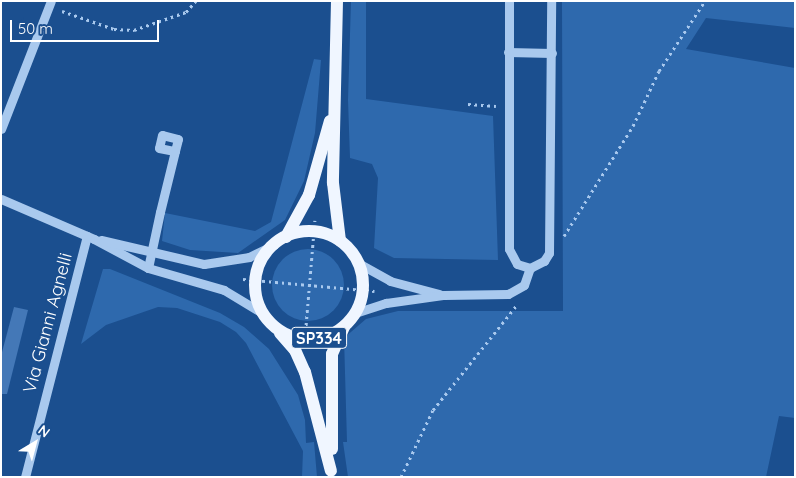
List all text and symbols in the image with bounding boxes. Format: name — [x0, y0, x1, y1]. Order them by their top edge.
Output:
scale bar — [12, 10, 161, 42]
text: 50 m — [18, 19, 53, 38]
street label: Via Gianni Agnelli — [19, 251, 77, 395]
road number: SP334 — [290, 324, 348, 352]
north arrow — [10, 418, 60, 468]
text: N — [34, 421, 54, 441]

